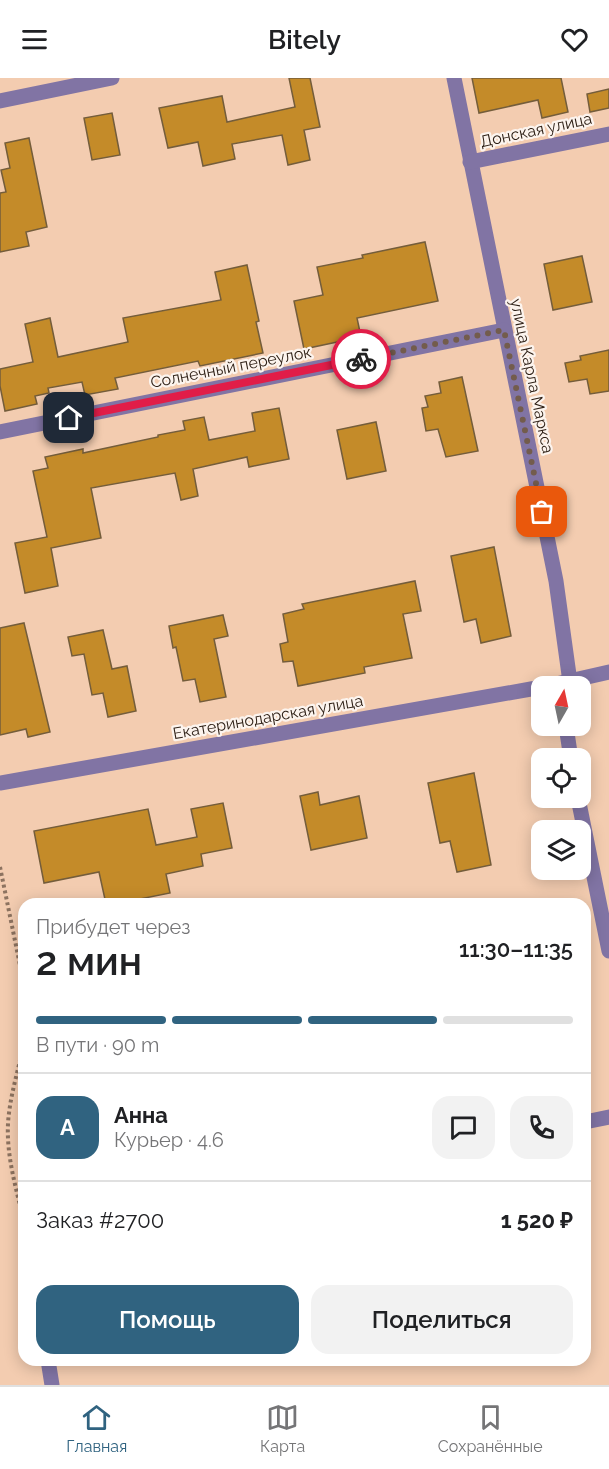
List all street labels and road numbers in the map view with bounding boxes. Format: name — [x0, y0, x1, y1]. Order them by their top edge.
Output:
street label: Донская улица — [478, 109, 594, 151]
street label: улица Карла Маркса — [506, 297, 558, 455]
street label: Солнечный переулок — [149, 342, 313, 392]
street label: Екатеринодарская улица — [171, 691, 365, 743]

